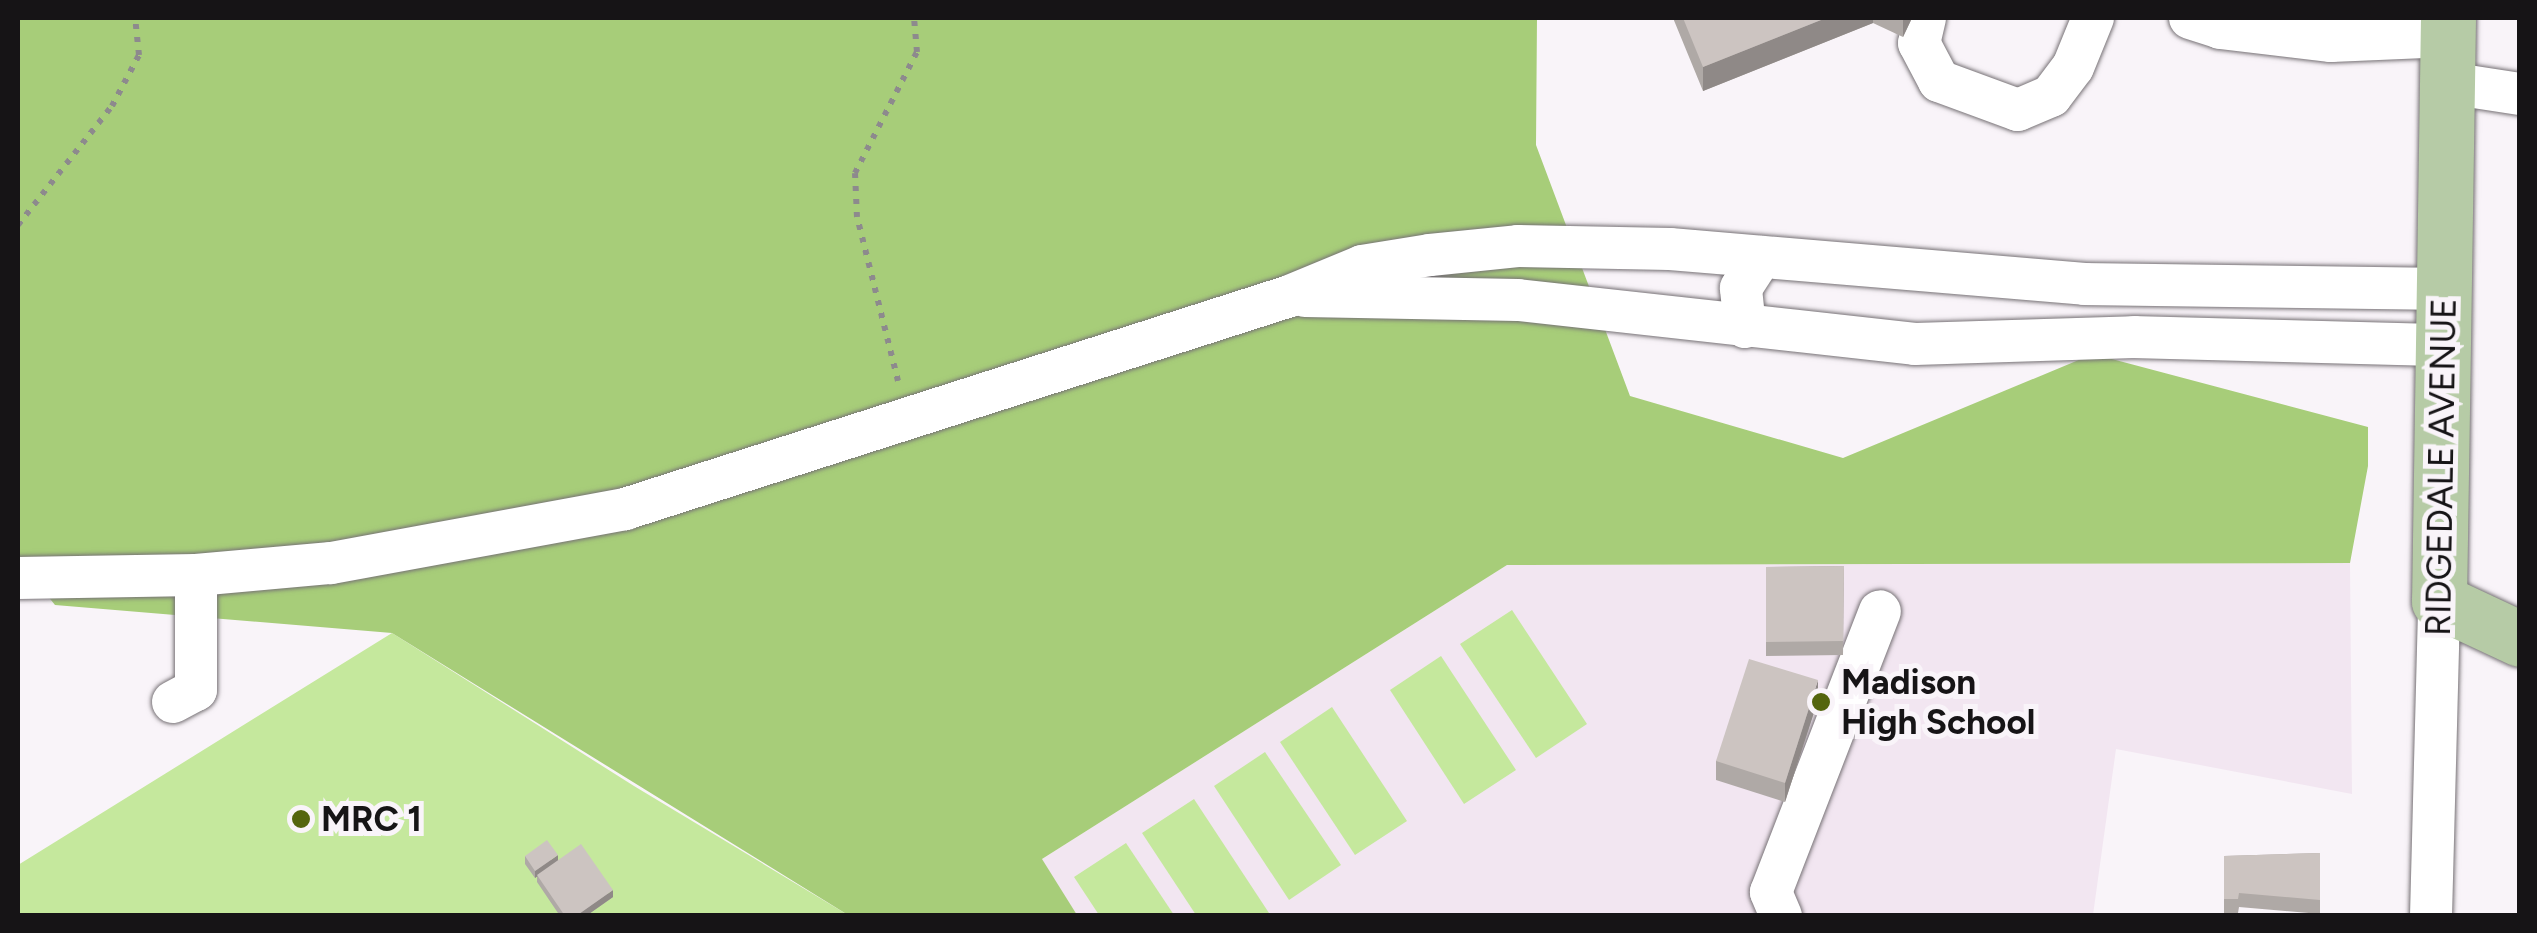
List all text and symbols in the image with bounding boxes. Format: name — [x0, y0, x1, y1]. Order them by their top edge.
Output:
street label: RIDGEDALE AVENUE — [2417, 298, 2465, 636]
place label: Madison High School — [1841, 661, 2035, 743]
marker: Madison High School — [1810, 691, 1832, 713]
place label: MRC 1 — [321, 798, 422, 840]
marker: MRC 1 — [290, 808, 312, 830]

